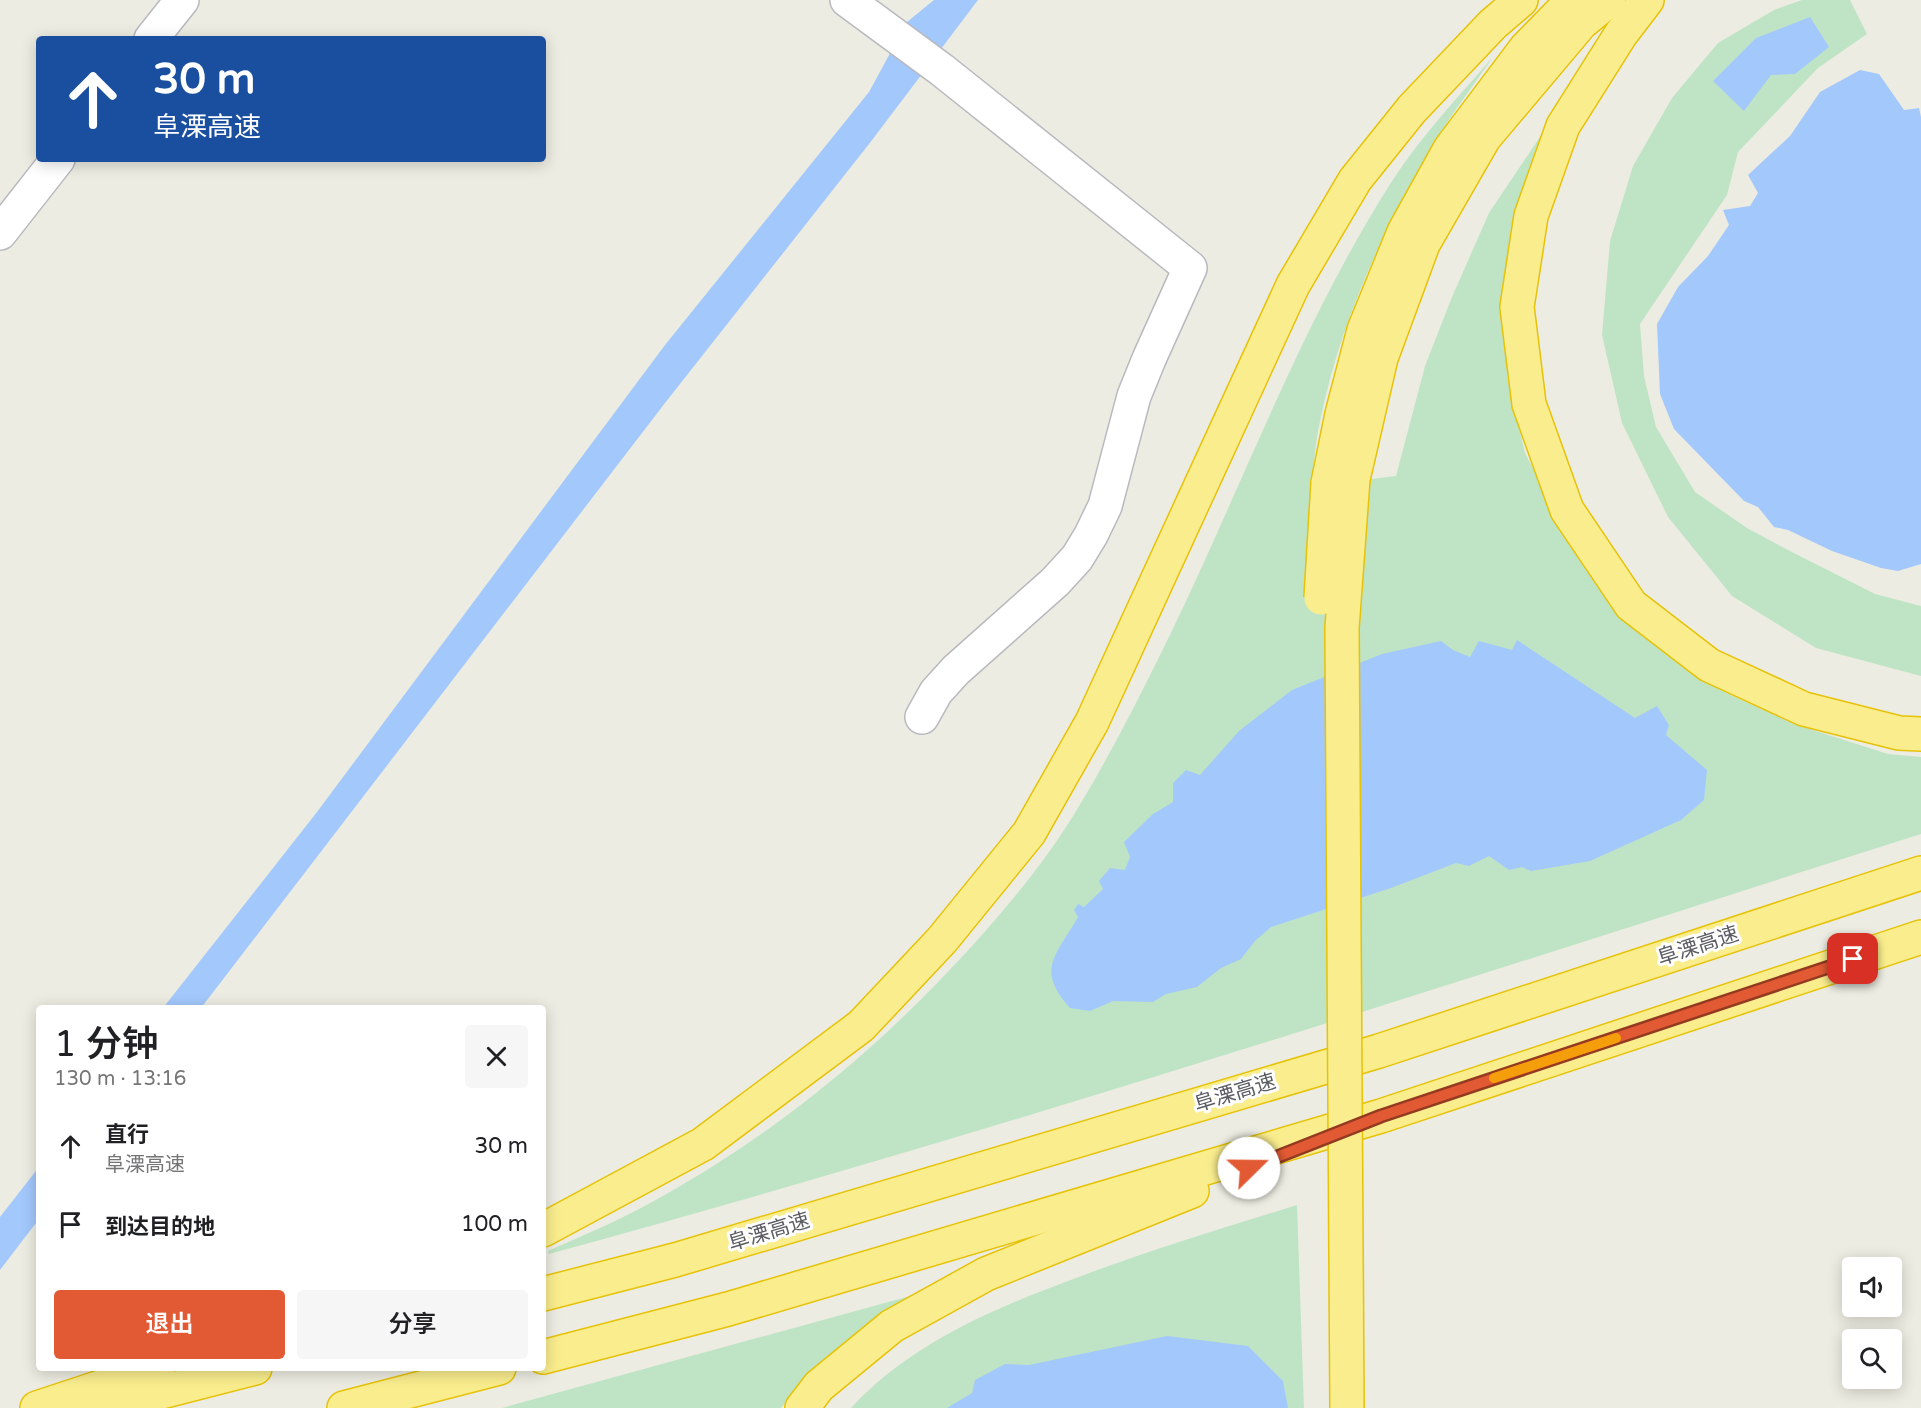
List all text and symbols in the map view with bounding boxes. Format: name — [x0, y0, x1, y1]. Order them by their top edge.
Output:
text: 30 m — [153, 54, 255, 105]
icon: ahead — [54, 60, 132, 138]
text: 阜溧高速 — [153, 111, 261, 144]
street label: 阜溧高速 — [1654, 921, 1742, 971]
pin — [1827, 933, 1878, 984]
icon: arrive — [1836, 942, 1869, 975]
text: 1 分钟 — [54, 1023, 158, 1066]
button: close — [465, 1025, 528, 1088]
text: 130 m · 13:16 — [54, 1067, 186, 1091]
street label: 阜溧高速 — [1191, 1069, 1279, 1117]
text: 直行 — [105, 1122, 149, 1148]
icon: ahead — [54, 1130, 87, 1163]
text: 30 m — [474, 1133, 528, 1159]
position arrow — [1217, 1136, 1281, 1200]
text: 阜溧高速 — [105, 1153, 185, 1177]
icon: arrive — [54, 1208, 87, 1241]
street label: 阜溧高速 — [725, 1208, 813, 1256]
text: 100 m — [461, 1211, 528, 1237]
text: 到达目的地 — [105, 1214, 215, 1240]
map controls — [1842, 1257, 1902, 1389]
button: sound — [1842, 1257, 1902, 1317]
button: 退出 — [54, 1290, 285, 1359]
button: 分享 — [297, 1290, 528, 1359]
button: search — [1842, 1329, 1902, 1389]

